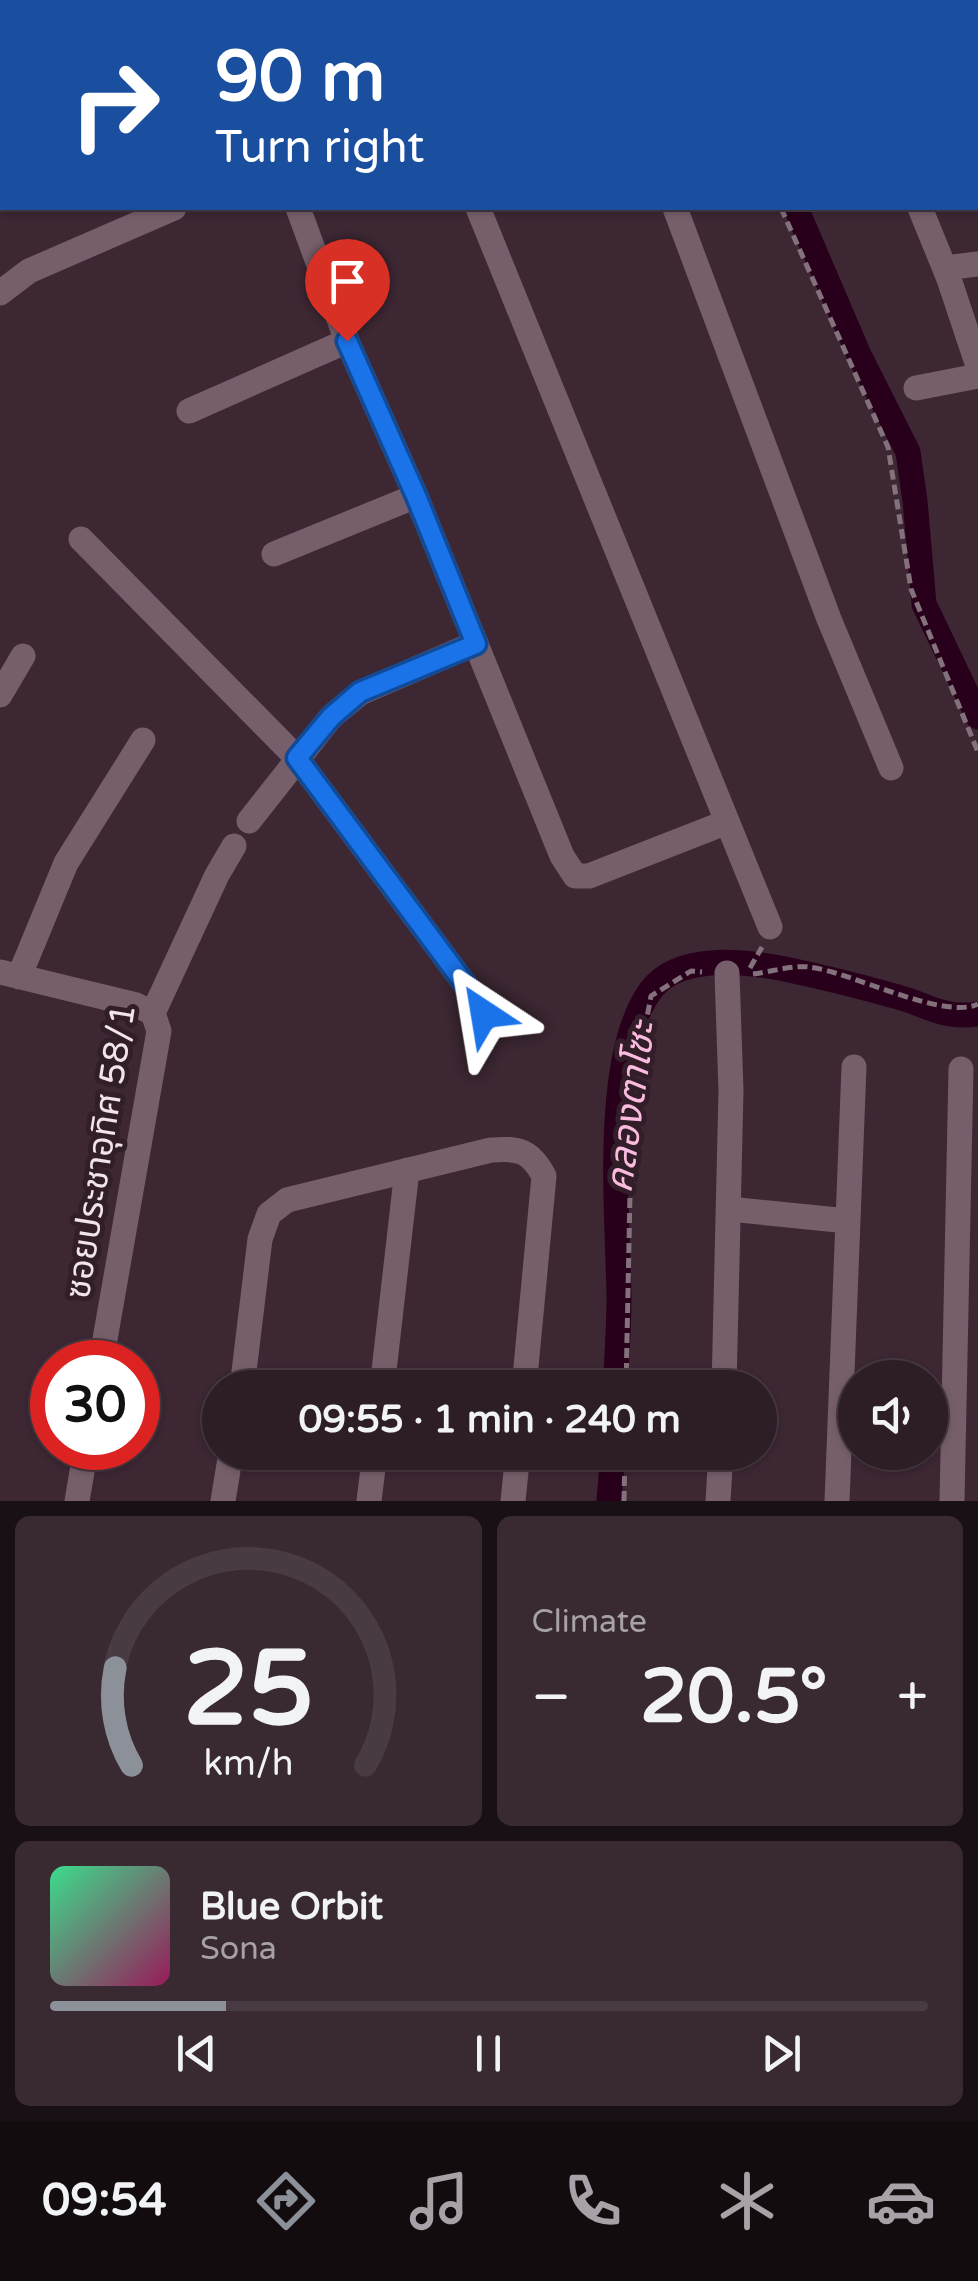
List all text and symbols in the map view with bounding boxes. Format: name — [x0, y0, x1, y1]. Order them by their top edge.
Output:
text: 90 m — [215, 36, 385, 120]
icon: right — [50, 40, 180, 170]
text: Turn right — [215, 121, 424, 175]
pin — [305, 239, 390, 342]
icon: arrive — [320, 254, 375, 309]
position arrow — [432, 962, 536, 1066]
street label: ซอยประชาอุทิศ 58/1 — [57, 1001, 145, 1302]
water label: คลองตาโซะ — [596, 1016, 666, 1196]
speed limit sign: 30 — [30, 1340, 160, 1470]
map controls — [838, 1360, 948, 1470]
button: sound — [838, 1360, 948, 1470]
text: 09:55 · 1 min · 240 m — [298, 1397, 681, 1443]
text: Climate — [532, 1603, 647, 1641]
text: 25 — [183, 1628, 314, 1753]
text: 20.5° — [640, 1652, 828, 1742]
text: − — [532, 1665, 571, 1731]
text: + — [897, 1665, 928, 1731]
text: km/h — [203, 1742, 293, 1785]
text: Blue Orbit — [200, 1884, 383, 1930]
text: Sona — [200, 1930, 277, 1968]
icon: previous — [169, 2026, 224, 2081]
icon: pause — [461, 2026, 516, 2081]
icon: next — [754, 2026, 809, 2081]
icon: directions — [251, 2166, 321, 2236]
icon: music — [404, 2166, 474, 2236]
icon: phone — [558, 2166, 628, 2236]
icon: climate — [712, 2166, 782, 2236]
icon: car — [866, 2166, 936, 2236]
text: 09:54 — [42, 2174, 167, 2228]

